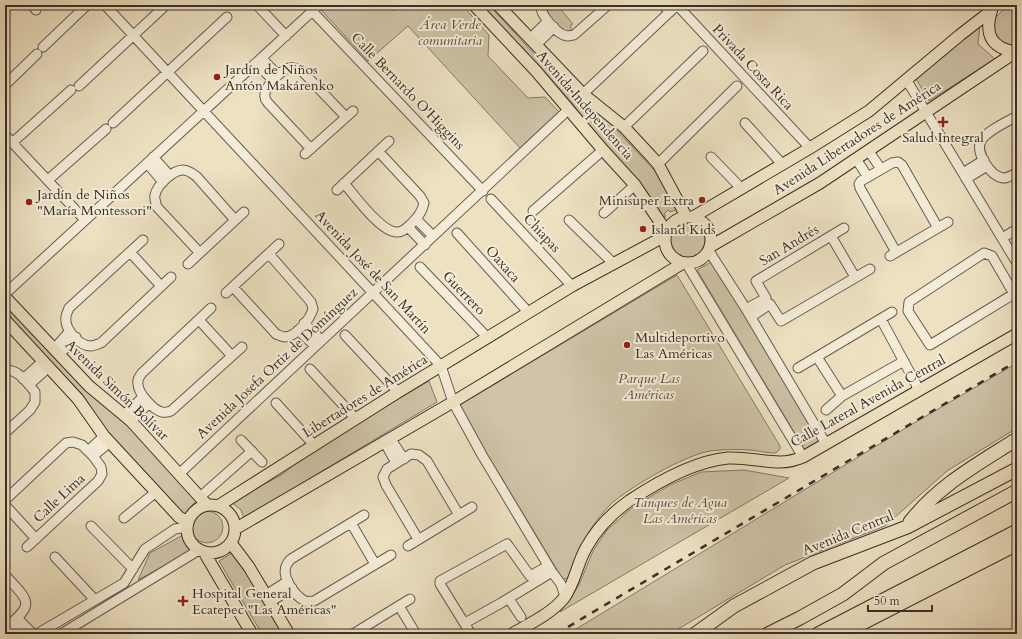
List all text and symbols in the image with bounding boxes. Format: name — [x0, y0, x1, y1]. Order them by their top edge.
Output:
park label: Área Verde comunitaria — [418, 15, 482, 50]
street label: Privada Costa Rica — [708, 20, 798, 114]
street label: Calle Bernardo O'Higgins — [347, 28, 469, 154]
street label: Avenida Independencia — [532, 46, 638, 164]
place label: Jardín de Niños Antón Makárenko — [223, 60, 334, 95]
marker: Jardín de Niños Antón Makárenko — [212, 72, 222, 82]
street label: Avenida Libertadores de América — [769, 77, 945, 199]
marker: Salud Integral — [938, 117, 948, 127]
place label: Salud Integral — [902, 128, 984, 147]
place label: Jardín de Niños "María Montessori" — [35, 185, 152, 220]
place label: Minisuper Extra — [599, 191, 694, 210]
marker: Minisuper Extra — [697, 195, 707, 205]
marker: Jardín de Niños "María Montessori" — [24, 197, 34, 207]
street label: Avenida José de San Martín — [311, 206, 435, 338]
street label: Chiapas — [519, 209, 565, 257]
place label: Island Kids — [651, 220, 716, 239]
street label: San Andrés — [756, 220, 823, 270]
marker: Island Kids — [638, 224, 648, 234]
street label: Oaxaca — [481, 241, 525, 287]
street label: Guerrero — [438, 267, 490, 319]
street label: Avenida Josefa Ortiz de Domínguez — [192, 283, 362, 443]
place label: Multideportivo Las Américas — [635, 328, 725, 363]
street label: Avenida Simón Bolívar — [61, 335, 174, 445]
marker: Multideportivo Las Américas — [622, 340, 632, 350]
street label: Libertadores de América — [299, 350, 431, 442]
street label: Calle Lateral Avenida Central — [787, 350, 949, 452]
park label: Parque Las Américas — [618, 369, 680, 404]
street label: Calle Lima — [29, 469, 89, 527]
park label: Tanques de Agua Las Américas — [633, 493, 727, 528]
street label: Avenida Central — [800, 506, 897, 560]
place label: Hospital General Ecatepec "Las Américas" — [192, 584, 337, 619]
scale bar — [868, 587, 932, 613]
text: 50 m — [874, 593, 901, 609]
marker: Hospital General Ecatepec "Las Américas" — [177, 595, 189, 607]

